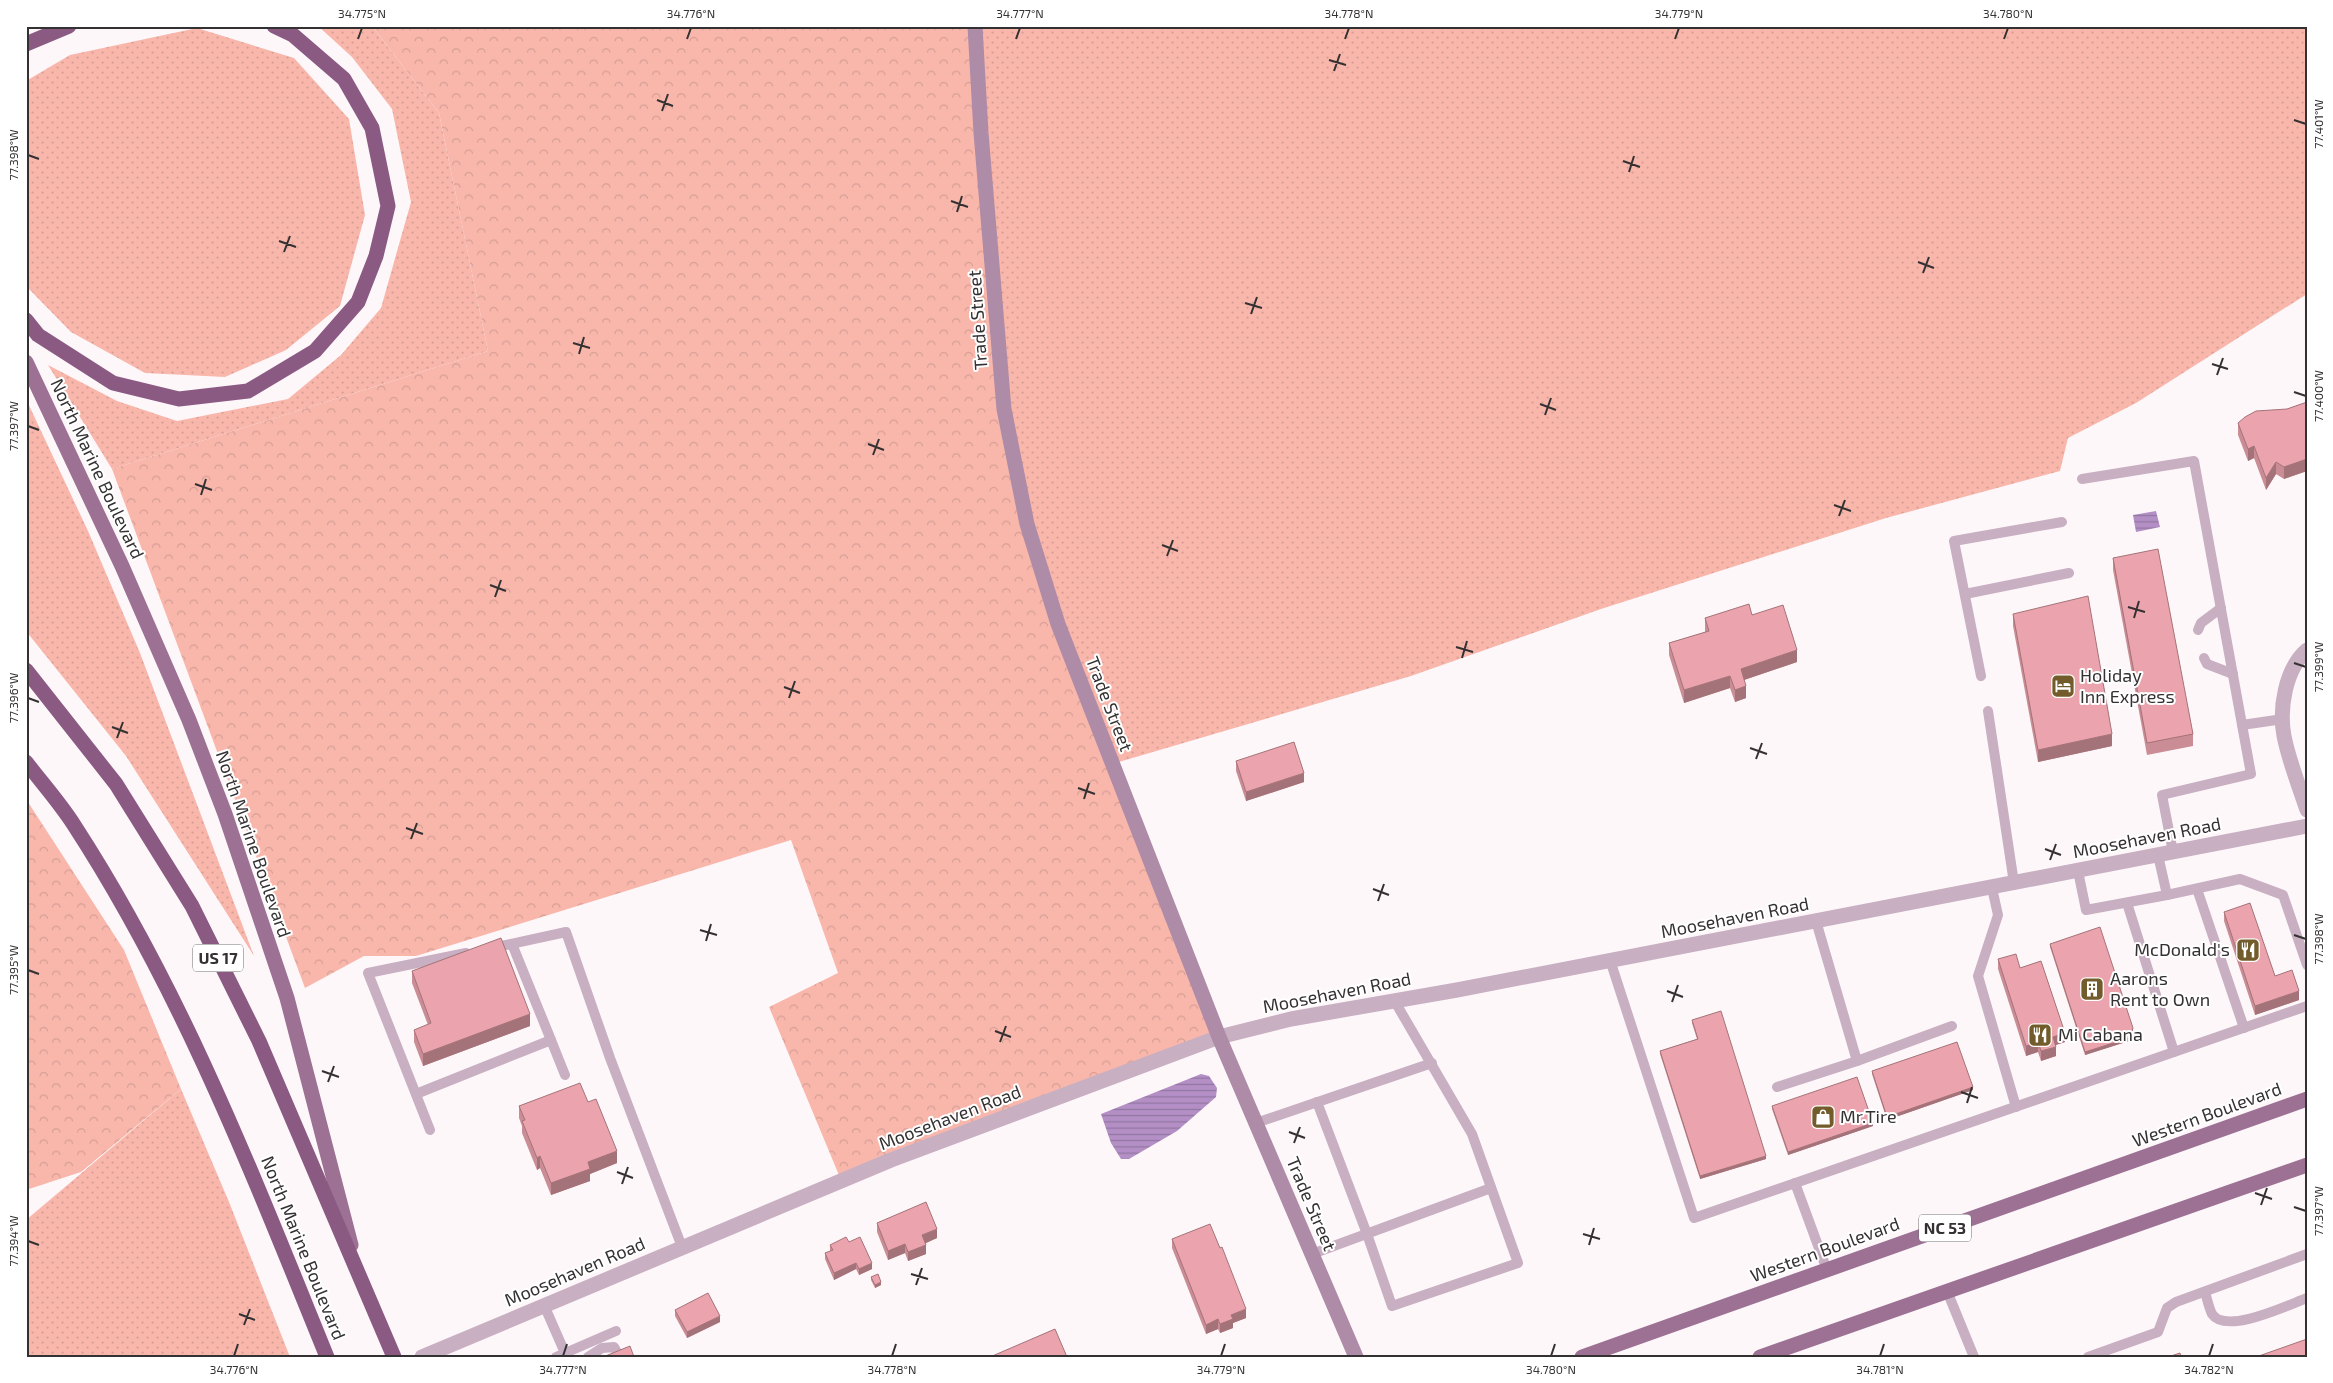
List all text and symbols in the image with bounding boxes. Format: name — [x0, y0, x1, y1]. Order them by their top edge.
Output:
text: 34.775°N — [338, 6, 386, 20]
text: 34.776°N — [667, 6, 715, 20]
text: 34.777°N — [996, 6, 1044, 20]
text: 34.778°N — [1325, 6, 1373, 20]
text: 34.779°N — [1655, 6, 1703, 20]
text: 34.780°N — [1983, 6, 2033, 20]
text: 77.401°W — [2311, 99, 2325, 149]
text: 77.398°W — [6, 129, 20, 181]
street label: Trade Street — [963, 269, 991, 371]
text: 77.400°W — [2311, 370, 2325, 422]
street label: North Marine Boulevard — [46, 375, 149, 562]
text: 77.397°W — [6, 401, 20, 451]
text: 77.399°W — [2311, 642, 2325, 692]
street label: Trade Street — [1082, 653, 1138, 754]
place label: Holiday Inn Express — [2080, 664, 2175, 707]
text: 77.396°W — [6, 673, 20, 723]
hotel icon: Holiday Inn Express — [2050, 673, 2076, 699]
street label: North Marine Boulevard — [212, 747, 296, 940]
street label: Moosehaven Road — [2071, 812, 2223, 862]
street label: Moosehaven Road — [1659, 892, 1811, 942]
text: 77.398°W — [2311, 913, 2325, 965]
restaurant icon: McDonald's — [2235, 937, 2261, 963]
place label: McDonald's — [2134, 938, 2230, 960]
road number: US 17 — [193, 944, 243, 971]
text: 77.395°W — [6, 945, 20, 995]
street label: Moosehaven Road — [1261, 967, 1413, 1017]
place label: Aarons Rent to Own — [2110, 967, 2210, 1010]
building icon: Aarons Rent to Own — [2079, 976, 2105, 1002]
restaurant icon: Mi Cabana — [2027, 1022, 2053, 1048]
place label: Mi Cabana — [2058, 1023, 2143, 1045]
street label: Western Boulevard — [2129, 1077, 2284, 1151]
street label: Moosehaven Road — [875, 1080, 1024, 1154]
shop icon: Mr.Tire — [1810, 1104, 1836, 1130]
place label: Mr.Tire — [1840, 1105, 1897, 1127]
street label: North Marine Boulevard — [257, 1153, 351, 1343]
street label: Trade Street — [1282, 1153, 1342, 1254]
text: 77.397°W — [2311, 1186, 2325, 1236]
street label: Western Boulevard — [1747, 1212, 1902, 1286]
road number: NC 53 — [1919, 1214, 1971, 1242]
text: 77.394°W — [6, 1215, 20, 1267]
street label: Moosehaven Road — [501, 1232, 648, 1311]
text: 34.776°N — [210, 1362, 258, 1376]
text: 34.777°N — [539, 1362, 587, 1376]
text: 34.778°N — [868, 1362, 916, 1376]
text: 34.779°N — [1197, 1362, 1245, 1376]
text: 34.780°N — [1526, 1362, 1576, 1376]
text: 34.781°N — [1856, 1362, 1904, 1376]
text: 34.782°N — [2184, 1362, 2234, 1376]

